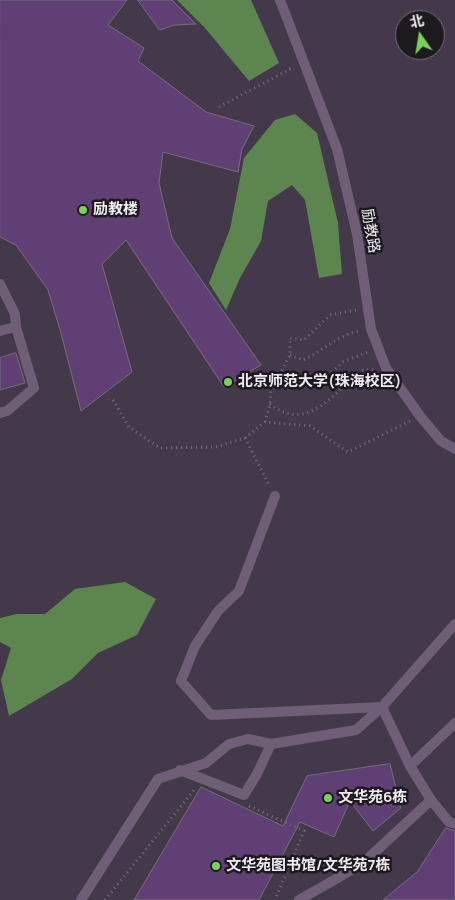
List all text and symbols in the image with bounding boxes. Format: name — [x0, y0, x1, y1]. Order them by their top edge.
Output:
north arrow — [395, 10, 445, 60]
text: 北 — [408, 10, 426, 32]
place label: 励教楼 — [93, 201, 138, 219]
marker: 励教楼 — [77, 204, 89, 216]
street label: 励教路 — [357, 207, 383, 255]
place label: 北京师范大学(珠海校区) — [238, 373, 402, 391]
marker: 北京师范大学(珠海校区) — [222, 376, 234, 388]
place label: 文华苑6栋 — [338, 789, 407, 807]
marker: 文华苑6栋 — [322, 792, 334, 804]
place label: 文华苑图书馆/文华苑7栋 — [226, 857, 390, 875]
marker: 文华苑图书馆/文华苑7栋 — [210, 860, 222, 872]

